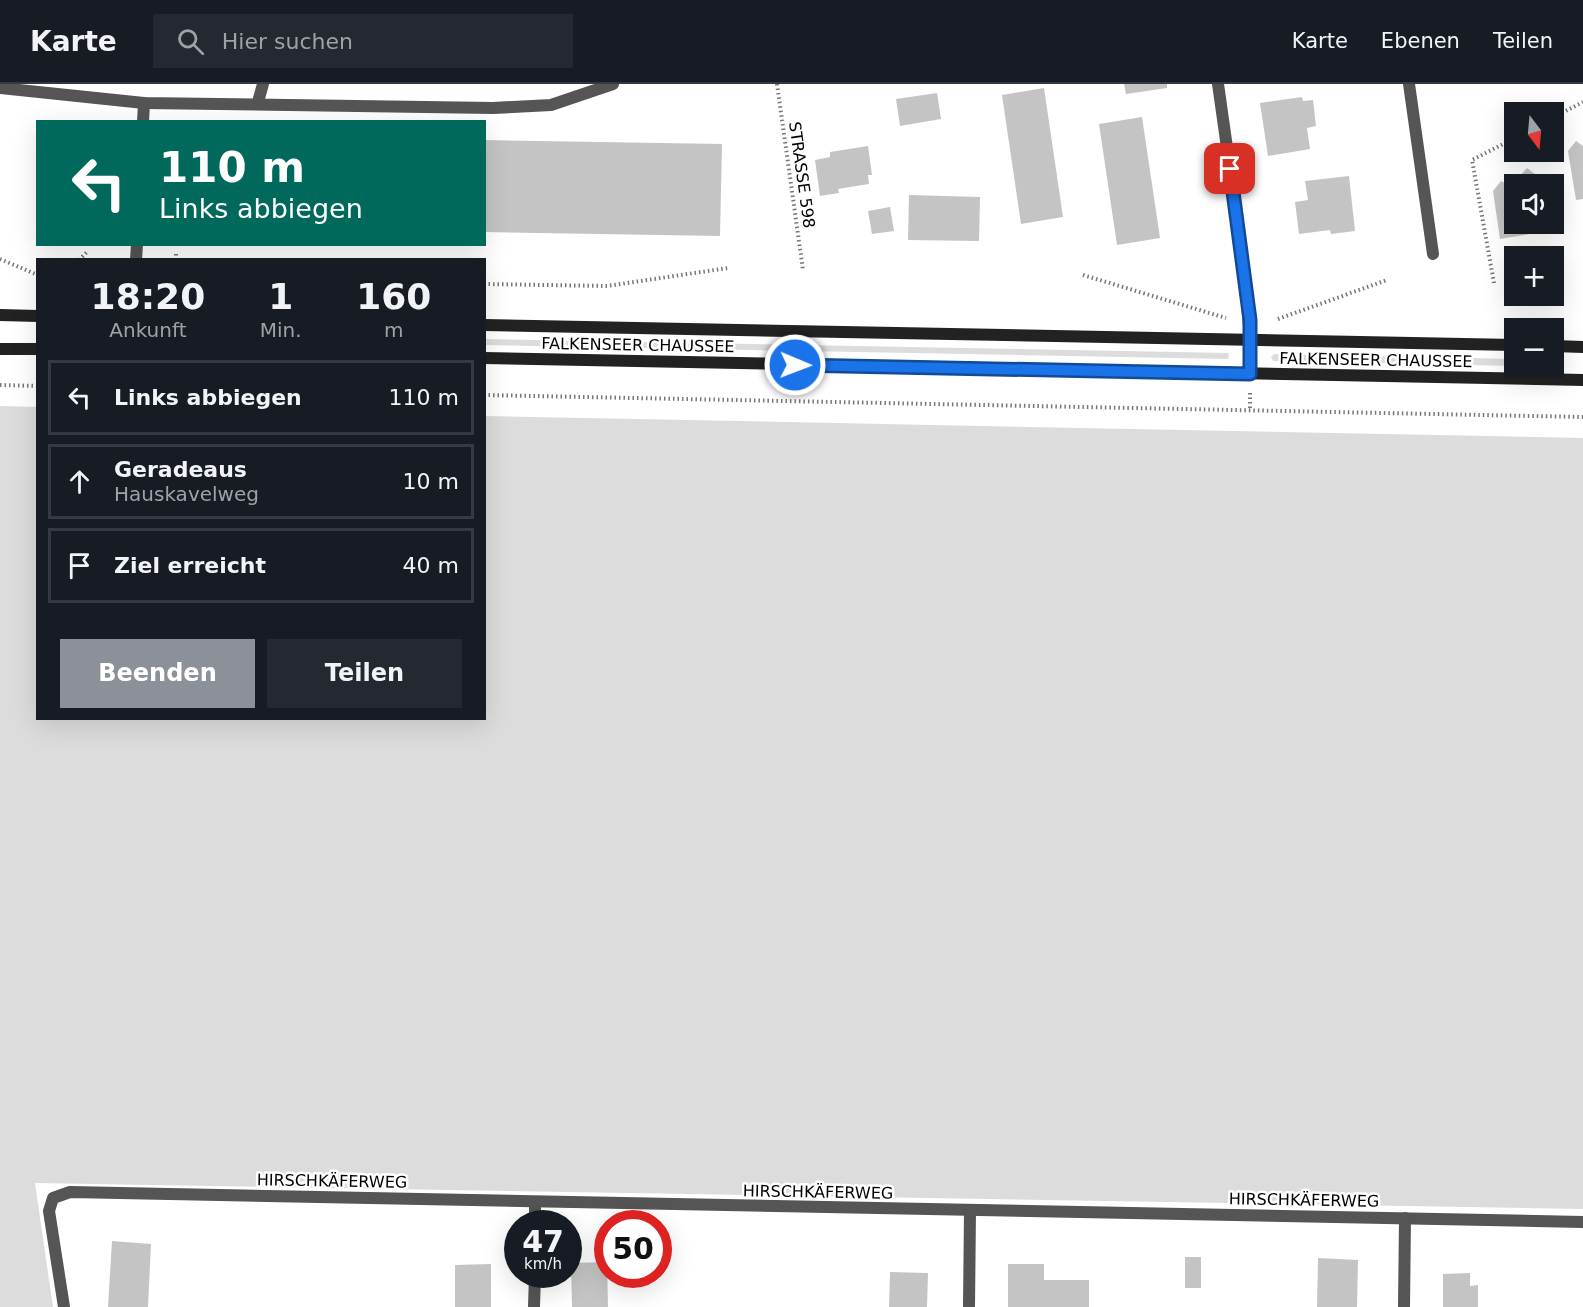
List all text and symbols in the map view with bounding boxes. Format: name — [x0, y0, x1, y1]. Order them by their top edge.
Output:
search box — [153, 14, 573, 68]
text: Karte — [30, 25, 117, 58]
icon: search — [174, 25, 207, 58]
text: Hier suchen — [222, 29, 353, 54]
text: Karte — [1292, 29, 1348, 53]
text: Ebenen — [1381, 29, 1460, 53]
text: Teilen — [1493, 29, 1553, 53]
north arrow — [1504, 102, 1564, 162]
map controls — [1504, 102, 1564, 378]
street label: STRASSE 598 — [785, 121, 819, 229]
text: 110 m — [159, 143, 305, 192]
pin — [1204, 143, 1255, 194]
icon: left — [60, 144, 138, 222]
icon: arrive — [1213, 152, 1246, 185]
button: sound — [1504, 174, 1564, 234]
text: Links abbiegen — [159, 193, 363, 224]
button: + — [1504, 246, 1564, 306]
text: 18:20 — [91, 276, 205, 317]
text: 1 — [268, 276, 293, 317]
text: 160 — [356, 276, 431, 317]
text: Ankunft — [109, 318, 187, 342]
text: Min. — [260, 318, 302, 342]
text: m — [384, 318, 404, 342]
button: − — [1504, 318, 1564, 378]
position arrow — [763, 333, 827, 397]
street label: FALKENSEER CHAUSSEE — [541, 334, 735, 356]
street label: FALKENSEER CHAUSSEE — [1279, 349, 1473, 371]
icon: left — [63, 381, 96, 414]
text: Links abbiegen — [114, 385, 302, 410]
text: 110 m — [389, 385, 459, 410]
text: Geradeaus — [114, 457, 247, 482]
icon: ahead — [63, 465, 96, 498]
text: 10 m — [403, 469, 459, 494]
text: Hauskavelweg — [114, 482, 259, 506]
icon: arrive — [63, 549, 96, 582]
text: Ziel erreicht — [114, 553, 266, 578]
text: 40 m — [403, 553, 459, 578]
button: Beenden — [60, 639, 255, 708]
button: Teilen — [267, 639, 462, 708]
street label: HIRSCHKÄFERWEG — [257, 1170, 407, 1192]
street label: HIRSCHKÄFERWEG — [743, 1181, 893, 1203]
street label: HIRSCHKÄFERWEG — [1229, 1189, 1379, 1211]
speed limit sign: 50 — [594, 1210, 672, 1288]
text: 47 — [522, 1224, 564, 1259]
text: km/h — [524, 1255, 562, 1273]

